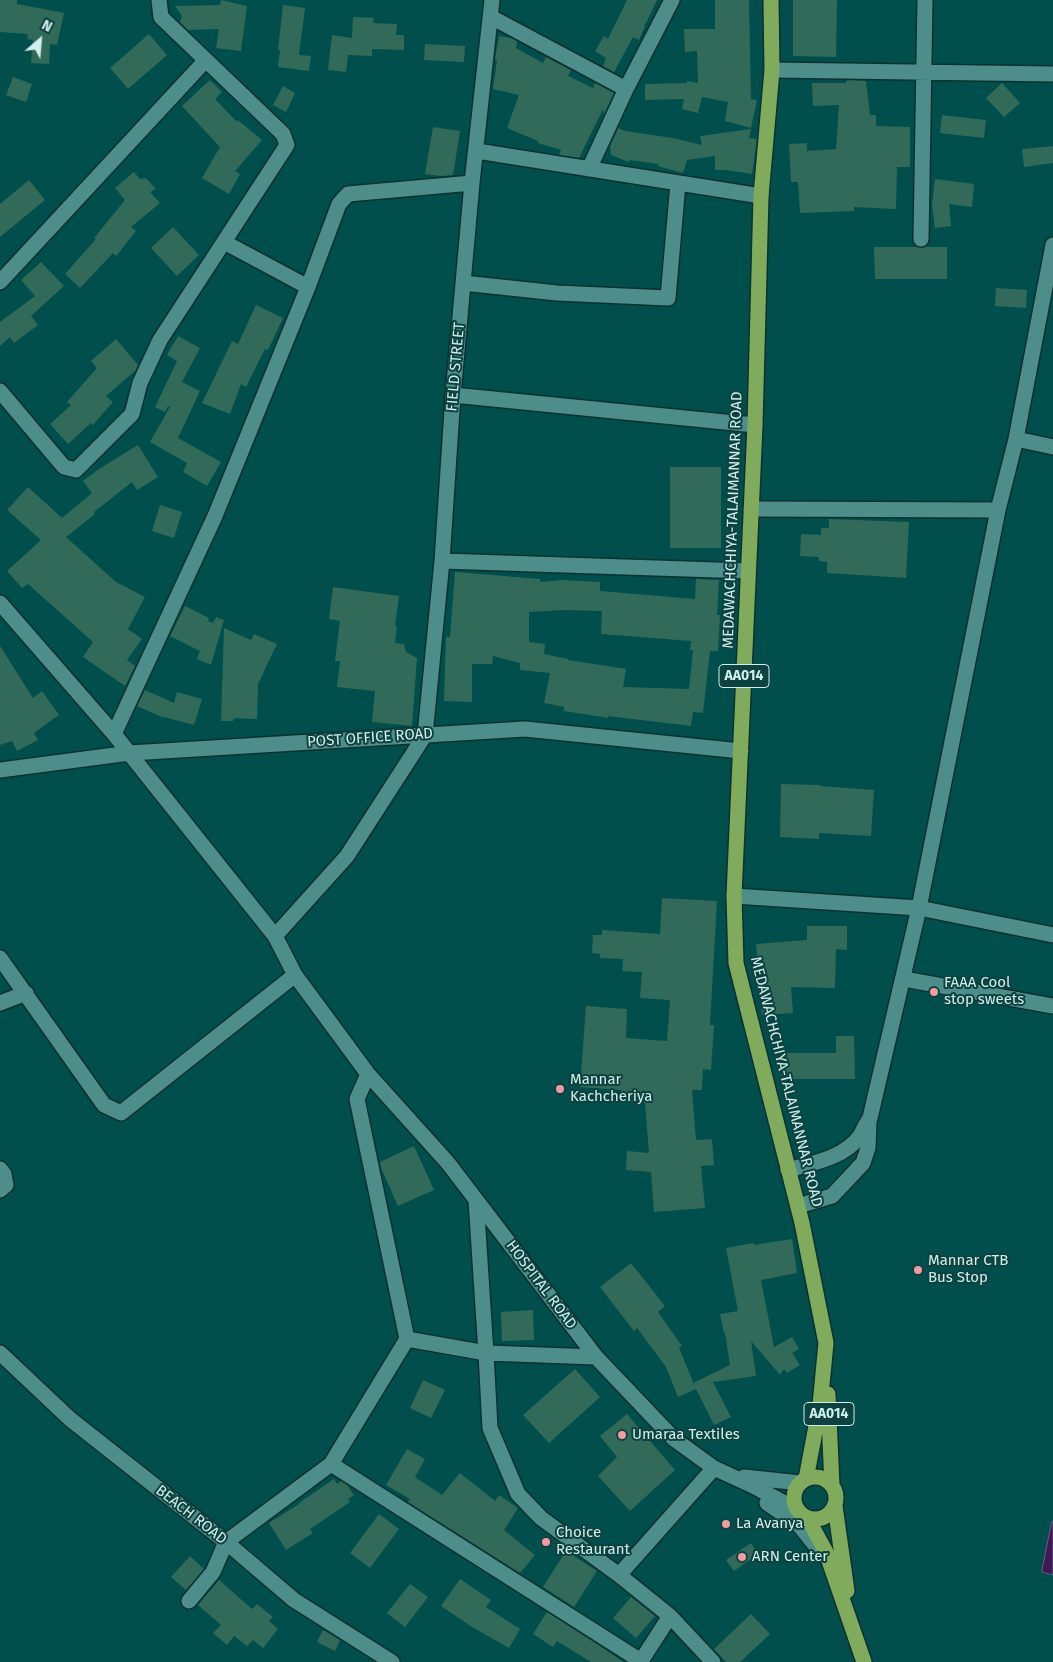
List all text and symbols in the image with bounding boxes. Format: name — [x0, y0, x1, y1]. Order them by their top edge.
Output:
north arrow — [15, 15, 65, 65]
text: N — [39, 17, 55, 36]
street label: FIELD STREET — [443, 322, 469, 412]
street label: MEDAWACHCHIYA-TALAIMANNAR ROAD — [720, 391, 746, 649]
road number: AA014 — [719, 664, 769, 688]
street label: POST OFFICE ROAD — [307, 725, 433, 751]
street label: MEDAWACHCHIYA-TALAIMANNAR ROAD — [746, 955, 826, 1209]
place label: FAAA Cool stop sweets — [944, 974, 1024, 1009]
marker: FAAA Cool stop sweets — [928, 986, 940, 998]
place label: Mannar Kachcheriya — [570, 1071, 652, 1106]
marker: Mannar Kachcheriya — [554, 1083, 566, 1095]
street label: HOSPITAL ROAD — [502, 1237, 580, 1333]
place label: Mannar CTB Bus Stop — [928, 1252, 1008, 1287]
marker: Mannar CTB Bus Stop — [912, 1264, 924, 1276]
road number: AA014 — [804, 1402, 854, 1426]
place label: Umaraa Textiles — [632, 1426, 740, 1444]
marker: Umaraa Textiles — [616, 1429, 628, 1441]
street label: BEACH ROAD — [152, 1482, 230, 1548]
place label: La Avanya — [736, 1515, 803, 1533]
marker: La Avanya — [720, 1518, 732, 1530]
place label: Choice Restaurant — [556, 1524, 630, 1559]
marker: Choice Restaurant — [540, 1536, 552, 1548]
place label: ARN Center — [752, 1548, 828, 1566]
marker: ARN Center — [736, 1551, 748, 1563]

